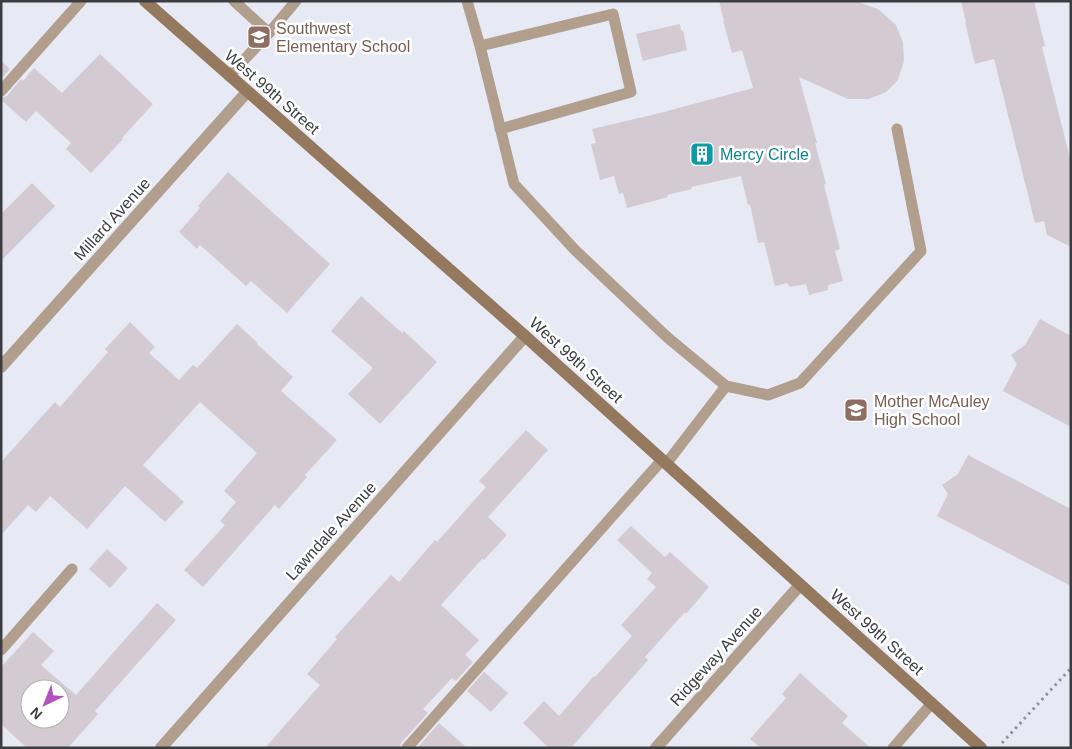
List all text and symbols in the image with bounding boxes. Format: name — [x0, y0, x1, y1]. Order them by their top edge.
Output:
place label: Southwest Elementary School — [276, 20, 410, 55]
school or university icon: Southwest Elementary School — [246, 24, 272, 50]
street label: West 99th Street — [222, 47, 323, 138]
building icon: Mercy Circle — [689, 141, 715, 167]
place label: Mercy Circle — [720, 146, 809, 163]
street label: Millard Avenue — [71, 174, 153, 264]
street label: West 99th Street — [526, 314, 626, 406]
place label: Mother McAuley High School — [874, 393, 990, 428]
school or university icon: Mother McAuley High School — [843, 397, 869, 423]
street label: Lawndale Avenue — [283, 478, 380, 584]
street label: West 99th Street — [827, 586, 927, 678]
street label: Ridgeway Avenue — [667, 603, 765, 709]
north arrow — [20, 679, 70, 729]
text: N — [27, 704, 45, 723]

